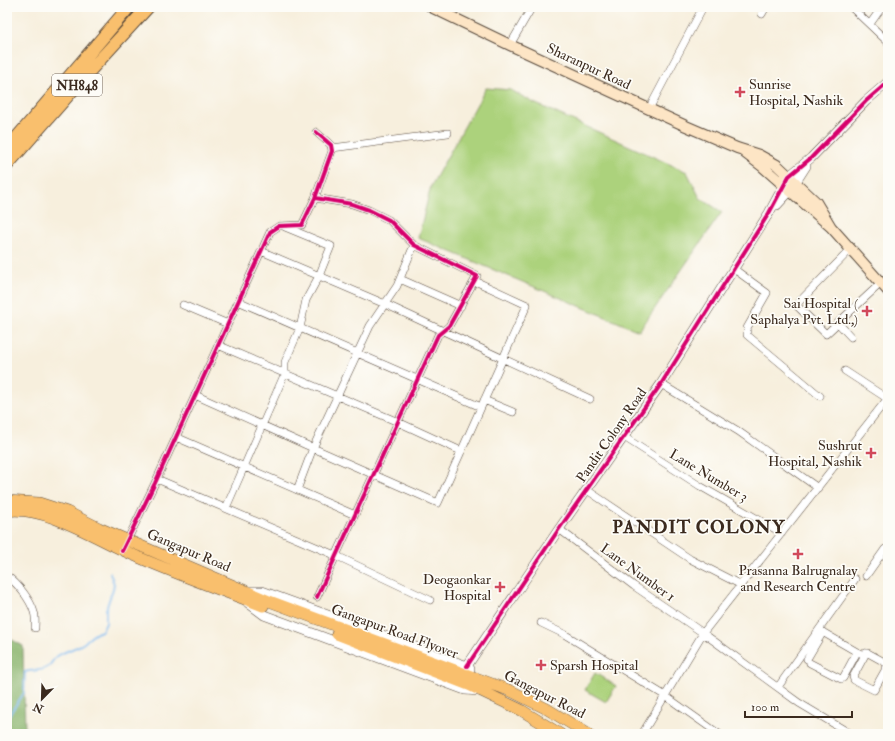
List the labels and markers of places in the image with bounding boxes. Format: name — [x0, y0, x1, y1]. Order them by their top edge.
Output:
place label: Sunrise Hospital, Nashik — [749, 76, 843, 110]
marker: Sunrise Hospital, Nashik — [734, 86, 746, 98]
place label: Sai Hospital ( Saphalya Pvt. Ltd.,) — [750, 295, 858, 329]
marker: Sai Hospital ( Saphalya Pvt. Ltd.,) — [861, 305, 873, 317]
place label: Sushrut Hospital, Nashik — [768, 437, 862, 471]
marker: Sushrut Hospital, Nashik — [865, 447, 877, 459]
marker: Prasanna Balrugnalay and Research Centre — [792, 548, 804, 560]
place label: Prasanna Balrugnalay and Research Centre — [739, 562, 858, 595]
place label: Deogaonkar Hospital — [423, 571, 492, 605]
marker: Deogaonkar Hospital — [494, 581, 506, 593]
place label: Sparsh Hospital — [550, 657, 639, 675]
marker: Sparsh Hospital — [535, 659, 547, 671]

